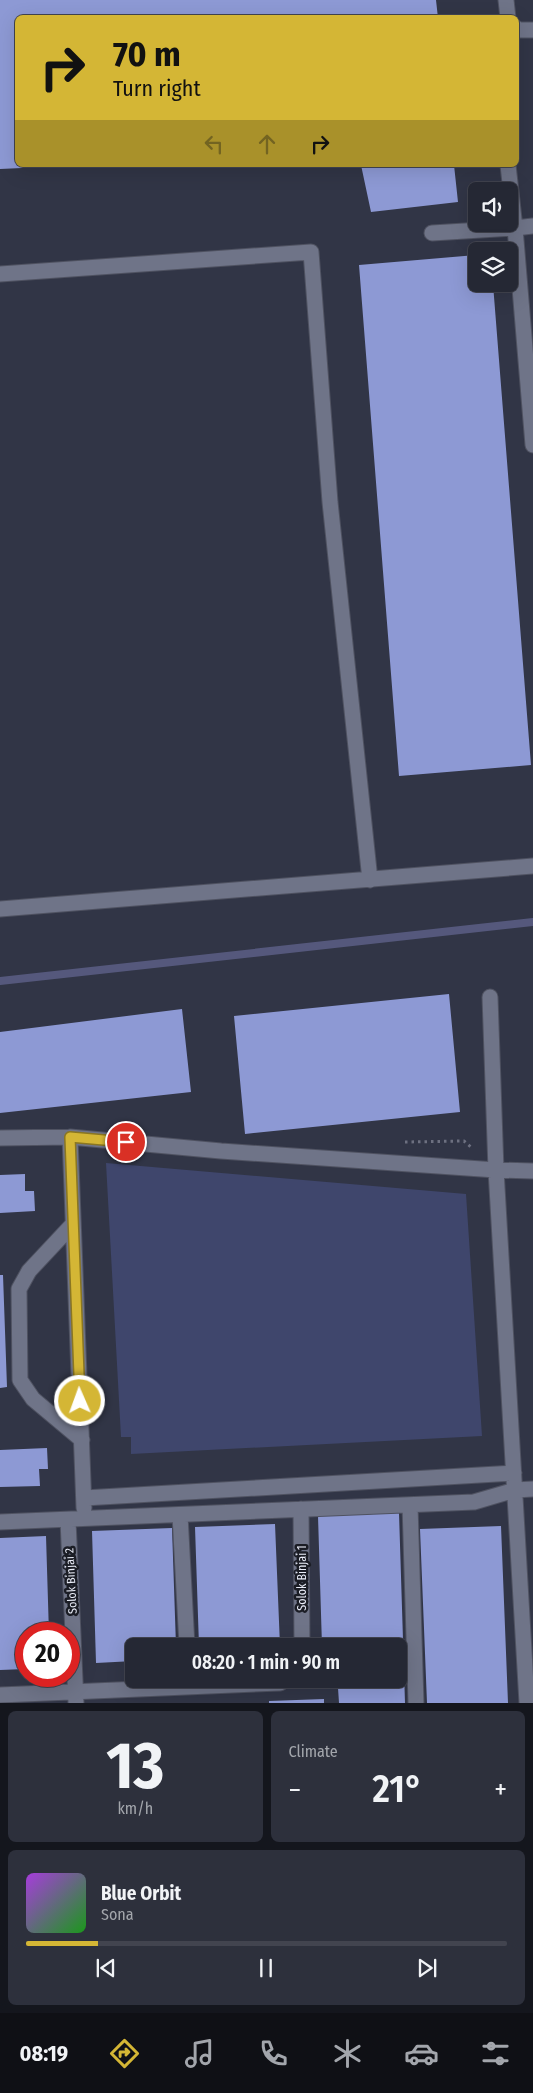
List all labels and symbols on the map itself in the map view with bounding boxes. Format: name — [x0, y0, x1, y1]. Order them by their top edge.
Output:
pin — [105, 1121, 147, 1163]
position arrow — [53, 1374, 105, 1426]
street label: Solok Binjai 1 — [295, 1545, 309, 1611]
street label: Solok Binjai 2 — [62, 1548, 80, 1614]
speed limit sign: 20 — [15, 1622, 80, 1687]

